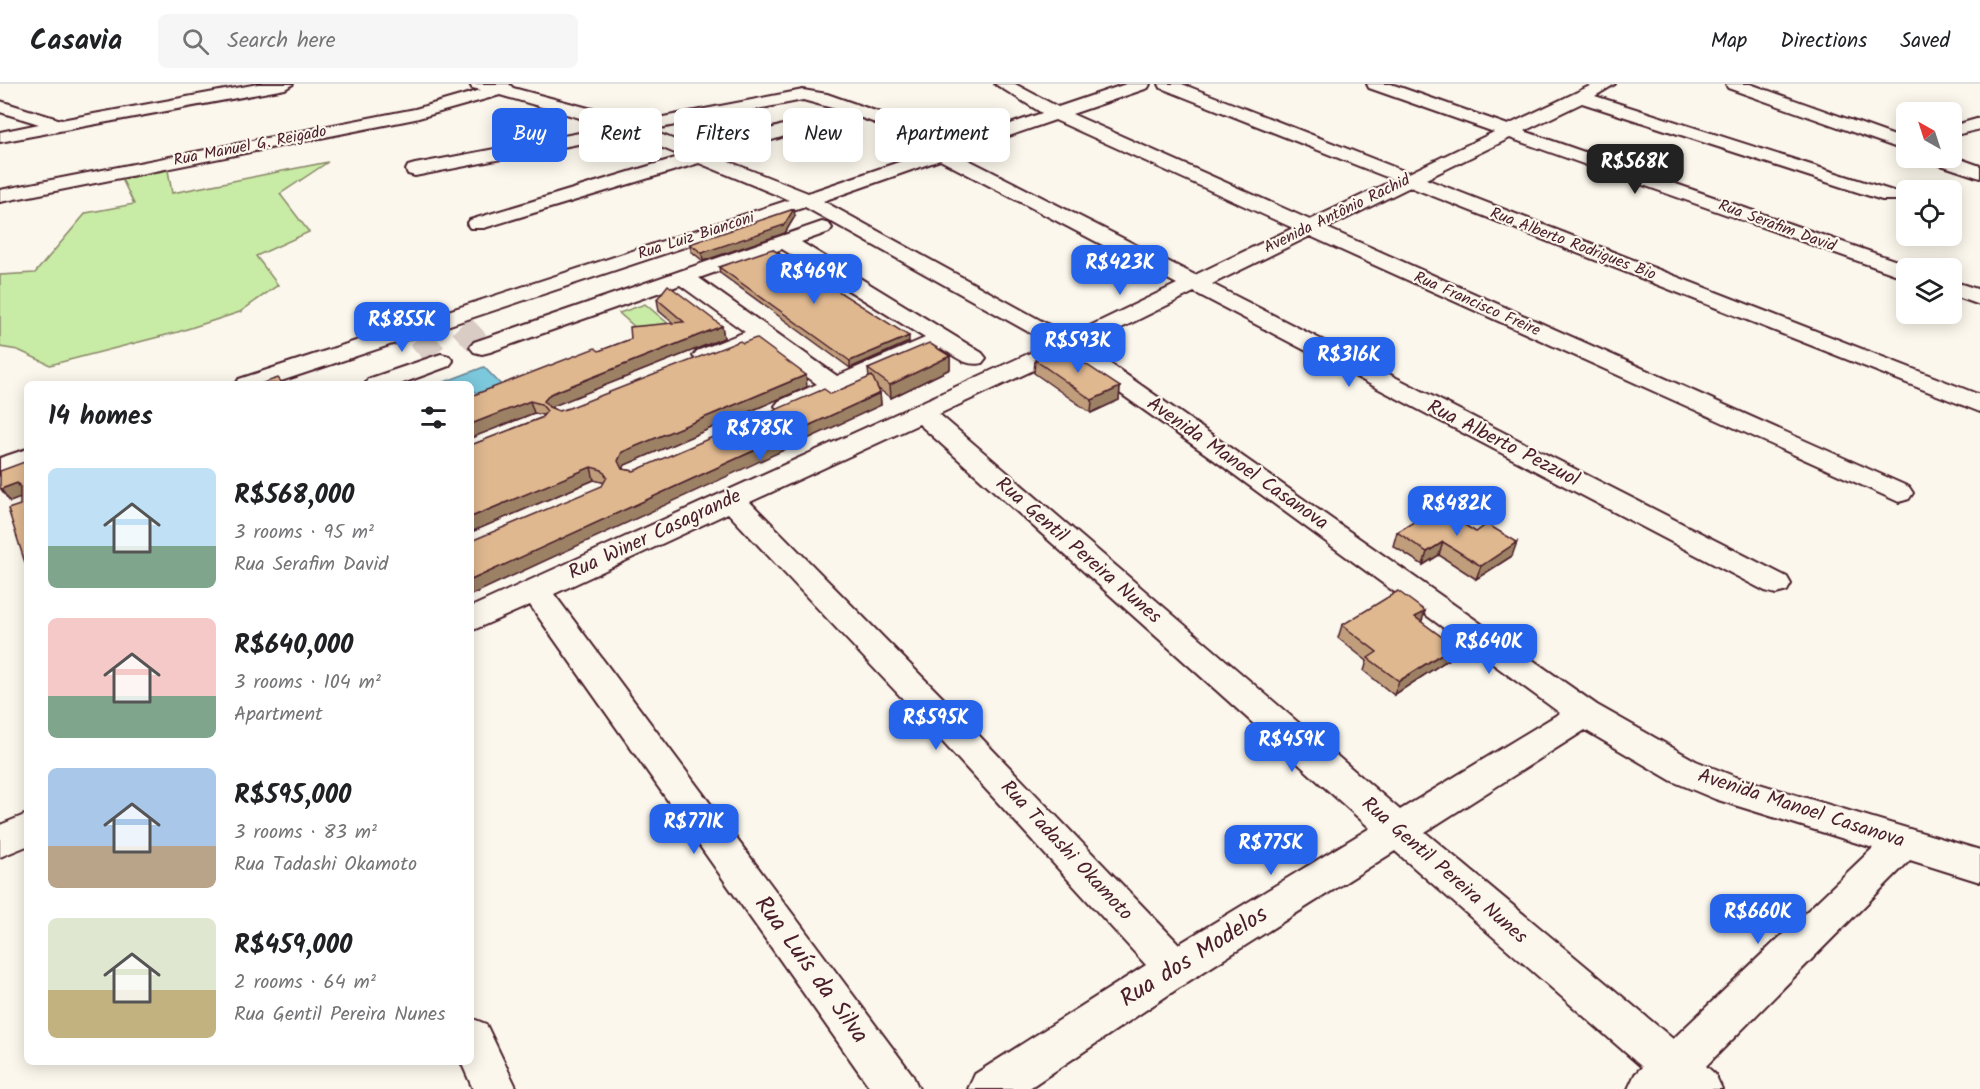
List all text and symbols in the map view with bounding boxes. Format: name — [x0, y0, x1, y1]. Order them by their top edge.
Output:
search box — [158, 14, 578, 68]
text: Casavia — [30, 19, 122, 64]
text: Search here — [227, 24, 336, 59]
icon: search — [179, 25, 212, 58]
text: Map — [1711, 25, 1747, 58]
text: Directions — [1780, 25, 1867, 58]
text: Saved — [1900, 25, 1950, 58]
north arrow — [1896, 102, 1962, 168]
map controls — [1896, 102, 1962, 324]
chip: Buy — [492, 108, 567, 162]
chip: Rent — [579, 108, 662, 162]
chip: Filters — [674, 108, 771, 162]
chip: New — [783, 108, 863, 162]
chip: Apartment — [875, 108, 1010, 162]
street label: Rua Manuel G. Reigado — [171, 119, 329, 173]
pin: R$568K — [1586, 144, 1684, 195]
text: R$568K — [1601, 147, 1669, 179]
street label: Avenida Antônio Rachid — [1260, 167, 1415, 260]
button: locate — [1896, 180, 1962, 246]
street label: Rua Serafim David — [1715, 193, 1840, 259]
street label: Rua Alberto Rodrigues Bio — [1486, 201, 1660, 287]
street label: Rua Luiz Bianconi — [634, 205, 759, 267]
pin: R$423K — [1071, 245, 1169, 296]
text: R$423K — [1085, 248, 1155, 280]
pin: R$469K — [765, 254, 863, 305]
text: R$469K — [780, 257, 848, 289]
button: layers — [1896, 258, 1962, 324]
street label: Rua Francisco Freire — [1410, 265, 1544, 343]
pin: R$855K — [353, 302, 451, 353]
text: R$855K — [368, 305, 436, 337]
pin: R$593K — [1029, 323, 1127, 374]
text: R$593K — [1044, 326, 1112, 358]
pin: R$316K — [1300, 337, 1398, 388]
text: R$316K — [1317, 340, 1381, 372]
street label: Avenida Manoel Casanova — [1139, 389, 1335, 539]
street label: Rua Alberto Pezzuol — [1421, 392, 1585, 496]
text: 14 homes — [48, 396, 153, 438]
icon: filters — [417, 401, 450, 434]
pin: R$785K — [711, 411, 809, 462]
text: R$785K — [726, 414, 794, 446]
street label: Rua Gentil Pereira Nunes — [988, 470, 1169, 633]
text: R$568,000 — [234, 475, 354, 517]
street label: Rua Winer Casagrande — [563, 481, 747, 589]
pin: R$482K — [1408, 486, 1506, 537]
text: R$482K — [1422, 489, 1492, 521]
icon: home — [96, 492, 168, 564]
text: 3 rooms · 95 m² — [234, 517, 374, 549]
text: Rua Serafim David — [234, 549, 388, 581]
pin: R$640K — [1440, 624, 1538, 675]
text: R$640,000 — [234, 625, 353, 667]
text: R$640K — [1455, 627, 1523, 659]
icon: home — [96, 642, 168, 714]
text: 3 rooms · 104 m² — [234, 667, 381, 699]
text: Apartment — [234, 699, 323, 731]
pin: R$595K — [887, 700, 985, 751]
text: R$595K — [903, 703, 969, 735]
pin: R$459K — [1243, 722, 1341, 773]
text: R$459K — [1258, 725, 1326, 757]
street label: Avenida Manoel Casanova — [1693, 760, 1909, 858]
street label: Rua Tadashi Okamoto — [992, 773, 1140, 929]
text: R$595,000 — [234, 775, 351, 817]
street label: Rua Gentil Pereira Nunes — [1354, 790, 1535, 953]
icon: home — [96, 792, 168, 864]
pin: R$771K — [645, 804, 743, 855]
text: R$771K — [664, 807, 724, 839]
text: 3 rooms · 83 m² — [234, 817, 377, 849]
pin: R$775K — [1222, 825, 1320, 876]
text: R$775K — [1239, 828, 1303, 860]
text: Rua Tadashi Okamoto — [234, 849, 417, 881]
street label: Rua Luís da Silva — [744, 888, 878, 1052]
pin: R$660K — [1709, 894, 1807, 945]
street label: Rua dos Modelos — [1112, 896, 1276, 1018]
text: R$660K — [1724, 897, 1792, 929]
text: R$459,000 — [234, 925, 352, 967]
icon: home — [96, 942, 168, 1014]
text: 2 rooms · 64 m² — [234, 967, 376, 999]
text: Rua Gentil Pereira Nunes — [234, 999, 446, 1031]

